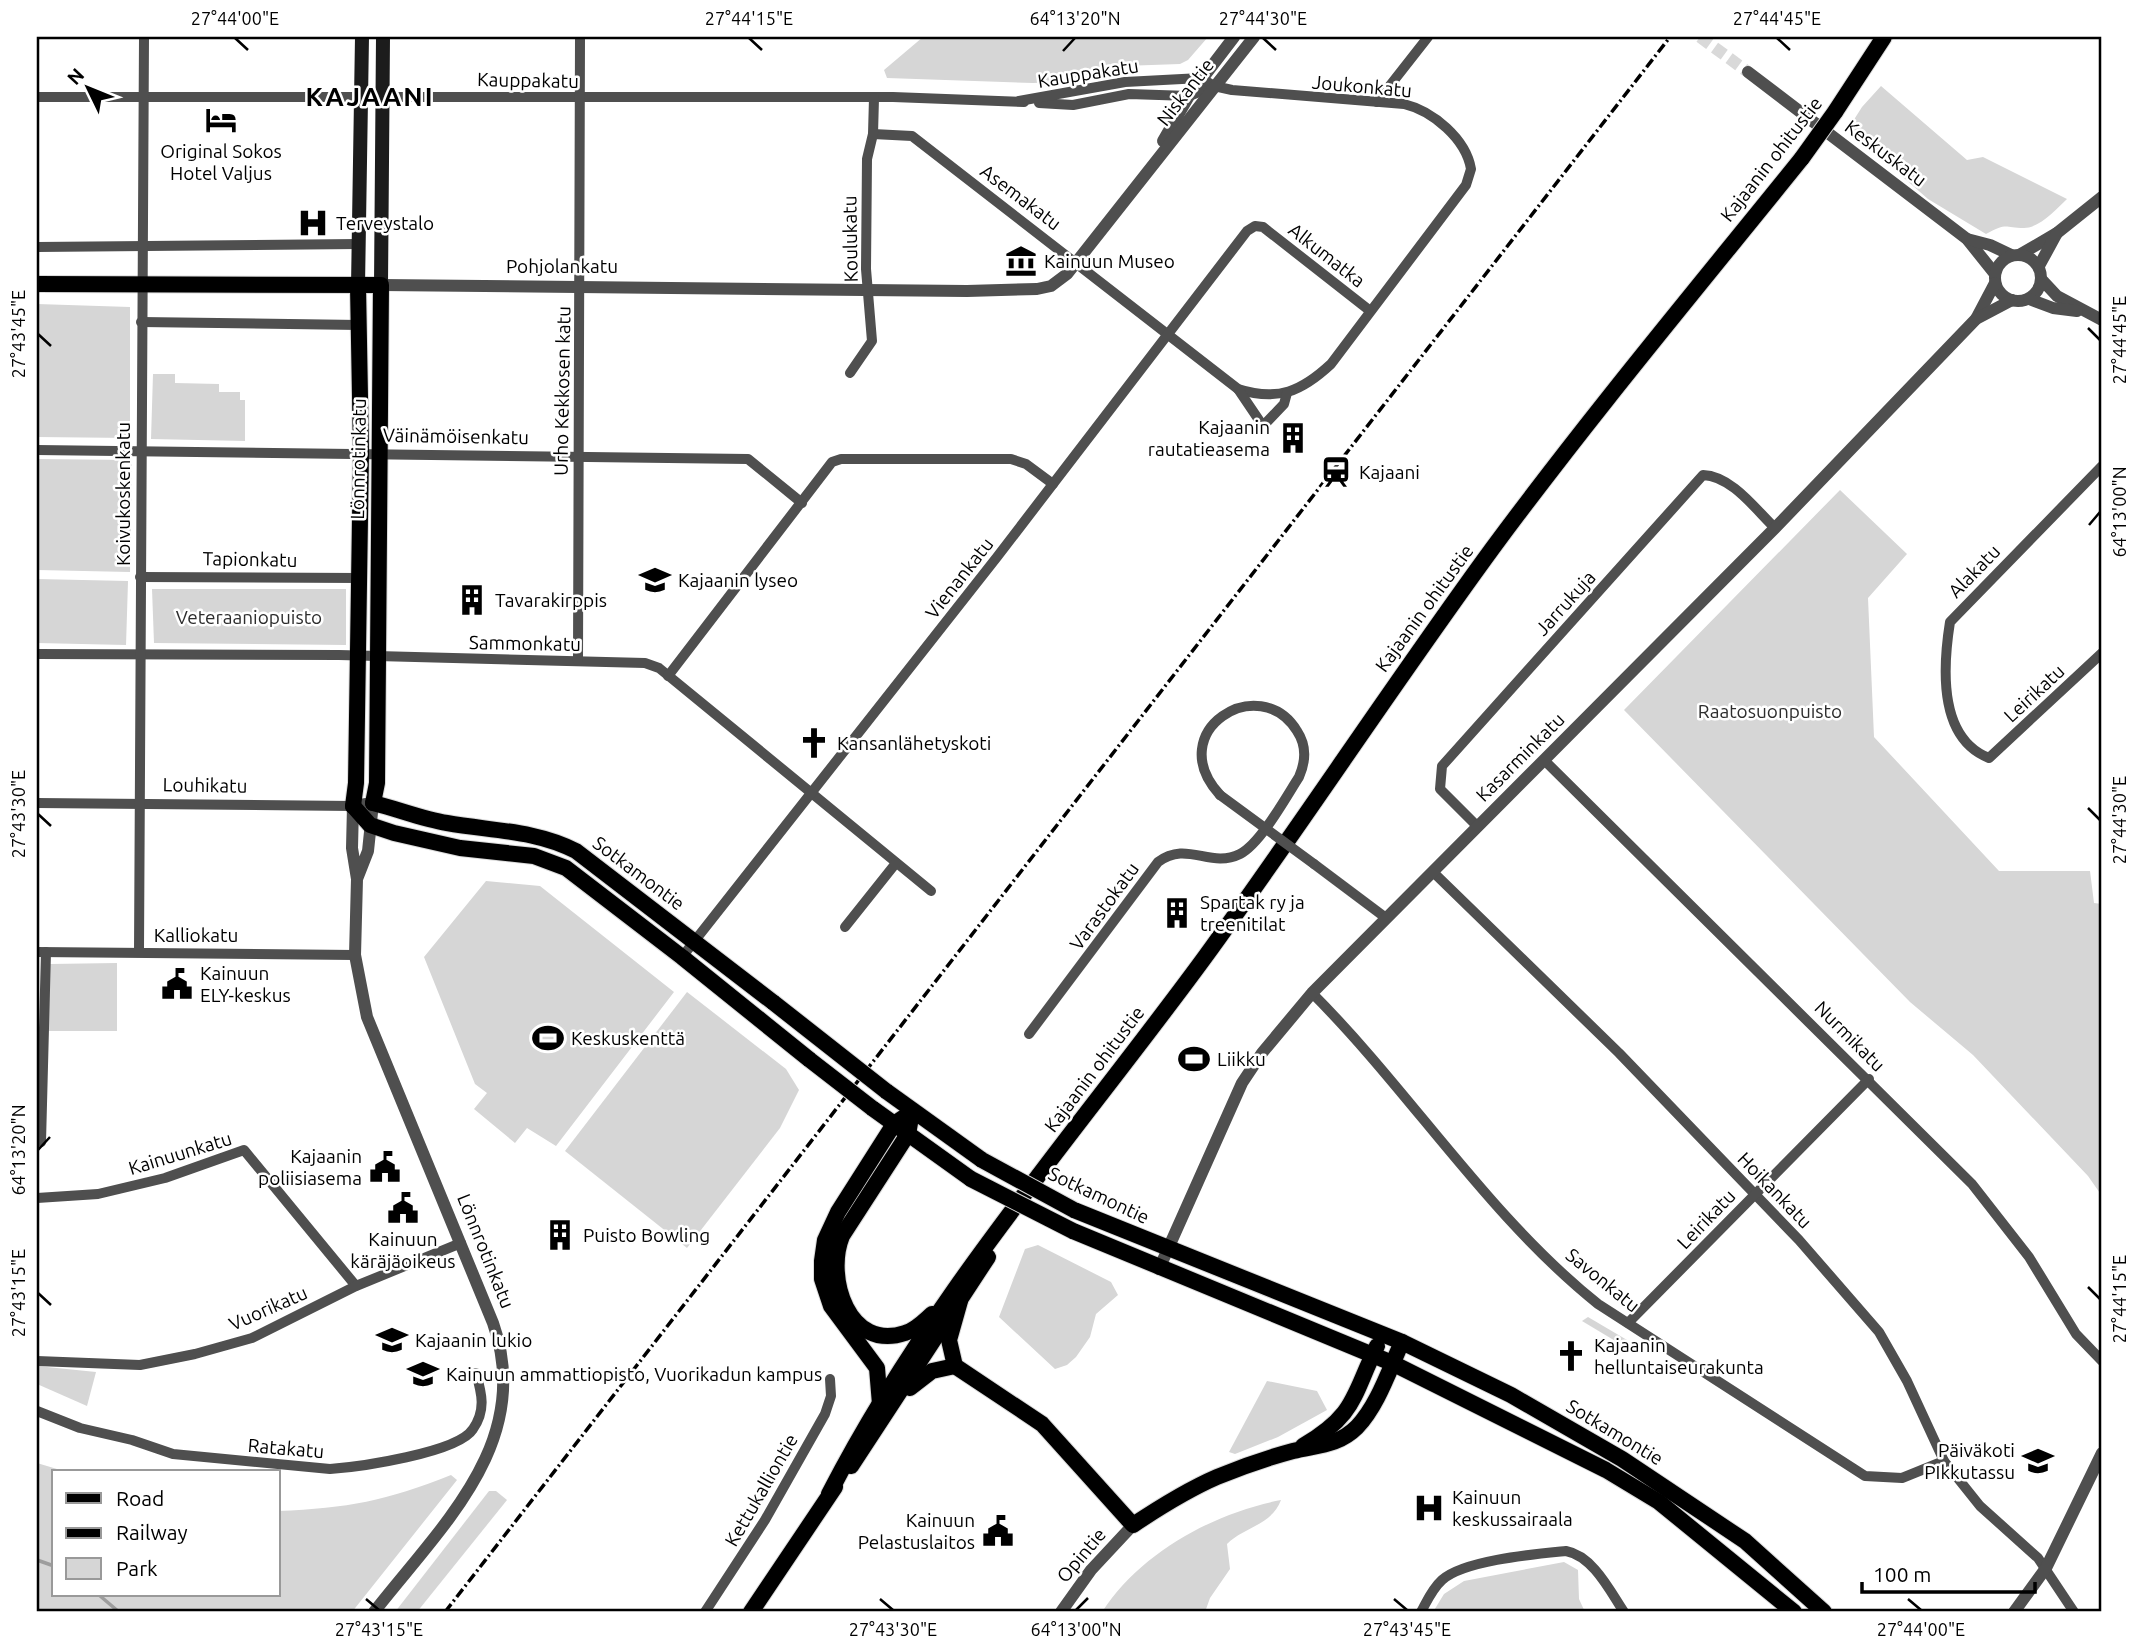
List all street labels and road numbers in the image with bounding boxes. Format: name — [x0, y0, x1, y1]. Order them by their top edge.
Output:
street label: Kauppakatu — [1036, 54, 1140, 92]
street label: Niskantie — [1152, 54, 1218, 130]
street label: Kauppakatu — [477, 68, 579, 92]
street label: Joukonkatu — [1311, 71, 1413, 101]
street label: Kajaanin ohitustie — [1716, 92, 1826, 226]
street label: Keskuskatu — [1841, 115, 1931, 191]
street label: Asemakatu — [976, 160, 1066, 234]
street label: Koulukatu — [838, 195, 862, 283]
street label: Alkumatka — [1284, 218, 1370, 292]
street label: Pohjolankatu — [506, 255, 618, 277]
street label: Urho Kekkosen katu — [550, 306, 574, 476]
street label: Lönnrotinkatu — [346, 398, 370, 520]
street label: Koivukoskenkatu — [112, 422, 134, 566]
street label: Väinämöisenkatu — [383, 424, 529, 448]
street label: Vienankatu — [921, 533, 997, 623]
street label: Kajaanin ohitustie — [1370, 540, 1478, 676]
street label: Alakatu — [1944, 540, 2004, 602]
street label: Tapionkatu — [202, 547, 298, 571]
street label: Jarrukuja — [1530, 566, 1600, 640]
street label: Sammonkatu — [469, 631, 581, 655]
street label: Leirikatu — [1999, 660, 2069, 726]
street label: Kasarminkatu — [1471, 708, 1569, 806]
street label: Louhikatu — [162, 773, 248, 797]
street label: Sotkamontie — [589, 831, 689, 915]
street label: Varastokatu — [1065, 858, 1143, 954]
street label: Kalliokatu — [154, 924, 238, 946]
street label: Nurmikatu — [1810, 996, 1890, 1076]
street label: Kajaanin ohitustie — [1040, 1002, 1148, 1136]
street label: Kainuunkatu — [126, 1127, 234, 1179]
street label: Hoikankatu — [1733, 1148, 1817, 1232]
street label: Sotkamontie — [1045, 1162, 1153, 1228]
street label: Leirikatu — [1672, 1185, 1740, 1253]
street label: Lönnrotinkatu — [453, 1191, 519, 1311]
street label: Savonkatu — [1562, 1244, 1644, 1316]
street label: Vuorikatu — [225, 1281, 311, 1335]
street label: Sotkamontie — [1563, 1395, 1667, 1469]
street label: Kettukalliontie — [720, 1430, 802, 1550]
street label: Ratakatu — [247, 1434, 325, 1462]
street label: Opintie — [1052, 1523, 1110, 1587]

